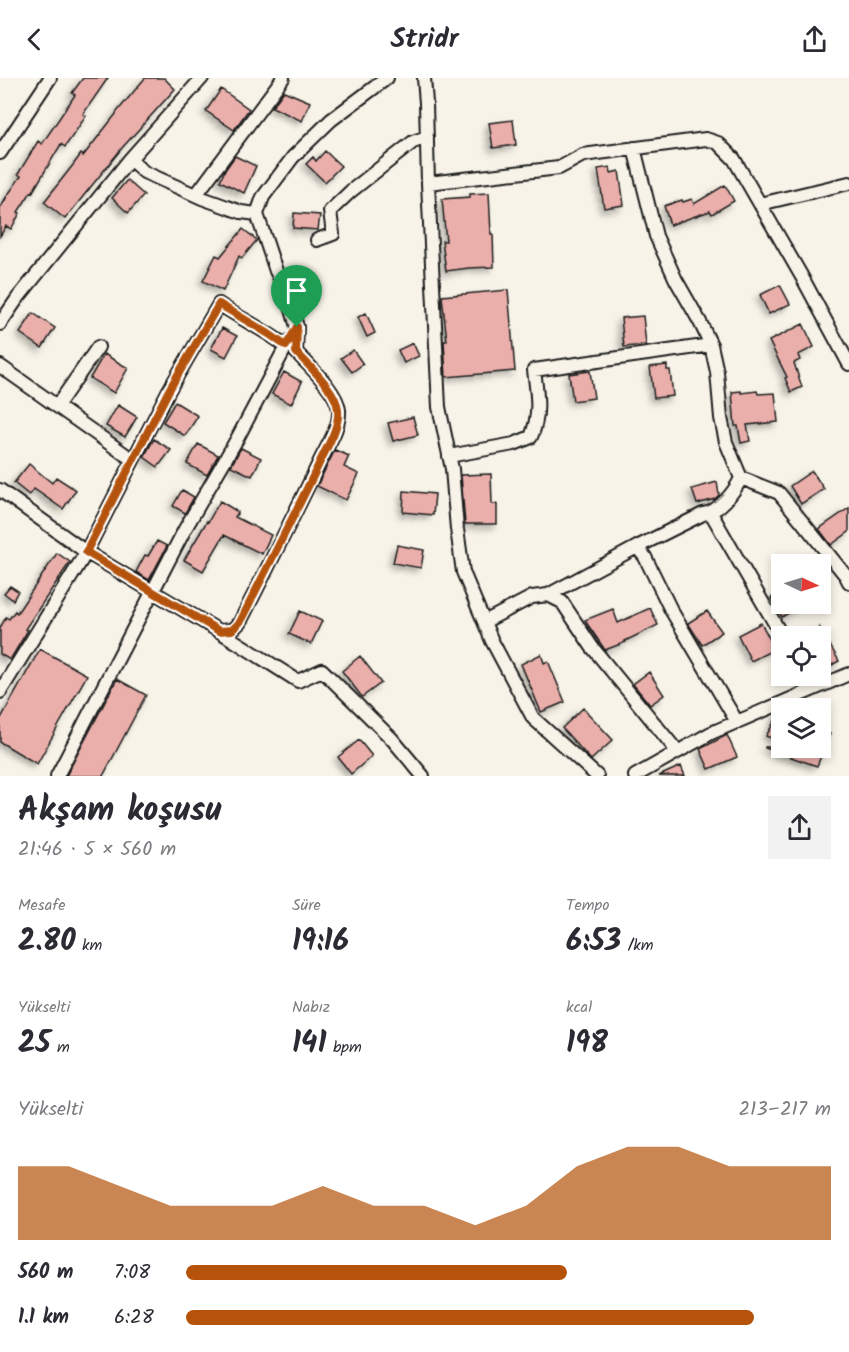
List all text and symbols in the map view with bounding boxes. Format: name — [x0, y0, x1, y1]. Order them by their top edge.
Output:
text: Stridr — [390, 18, 459, 61]
icon: back — [18, 23, 51, 56]
icon: share — [798, 23, 831, 56]
pin — [271, 265, 322, 327]
icon: arrive — [280, 274, 313, 307]
north arrow — [771, 554, 831, 614]
map controls — [771, 554, 831, 758]
button: locate — [771, 626, 831, 686]
button: layers — [771, 698, 831, 758]
text: Akşam koşusu — [18, 785, 221, 838]
button: share — [768, 796, 831, 859]
text: 21:46 · 5 × 560 m — [18, 834, 176, 866]
text: Mesafe — [18, 893, 65, 918]
text: Süre — [292, 893, 321, 918]
text: Tempo — [566, 893, 609, 918]
text: 2.80 — [18, 918, 76, 966]
text: 19:16 — [292, 918, 349, 966]
text: 6:53 — [566, 918, 621, 966]
text: km — [76, 933, 102, 958]
text: /km — [621, 933, 654, 958]
text: Yükselti — [18, 995, 70, 1020]
text: Nabız — [292, 995, 330, 1020]
text: kcal — [566, 995, 592, 1020]
text: 25 — [18, 1020, 51, 1068]
text: 141 — [292, 1020, 326, 1068]
text: 198 — [566, 1020, 608, 1068]
text: m — [51, 1035, 70, 1060]
text: bpm — [326, 1035, 362, 1060]
text: Yükselti — [18, 1094, 83, 1126]
text: 213–217 m — [738, 1094, 831, 1126]
text: 560 m — [18, 1257, 73, 1289]
text: 7:08 — [114, 1257, 150, 1289]
text: 1.1 km — [18, 1302, 69, 1334]
text: 6:28 — [114, 1302, 154, 1334]

